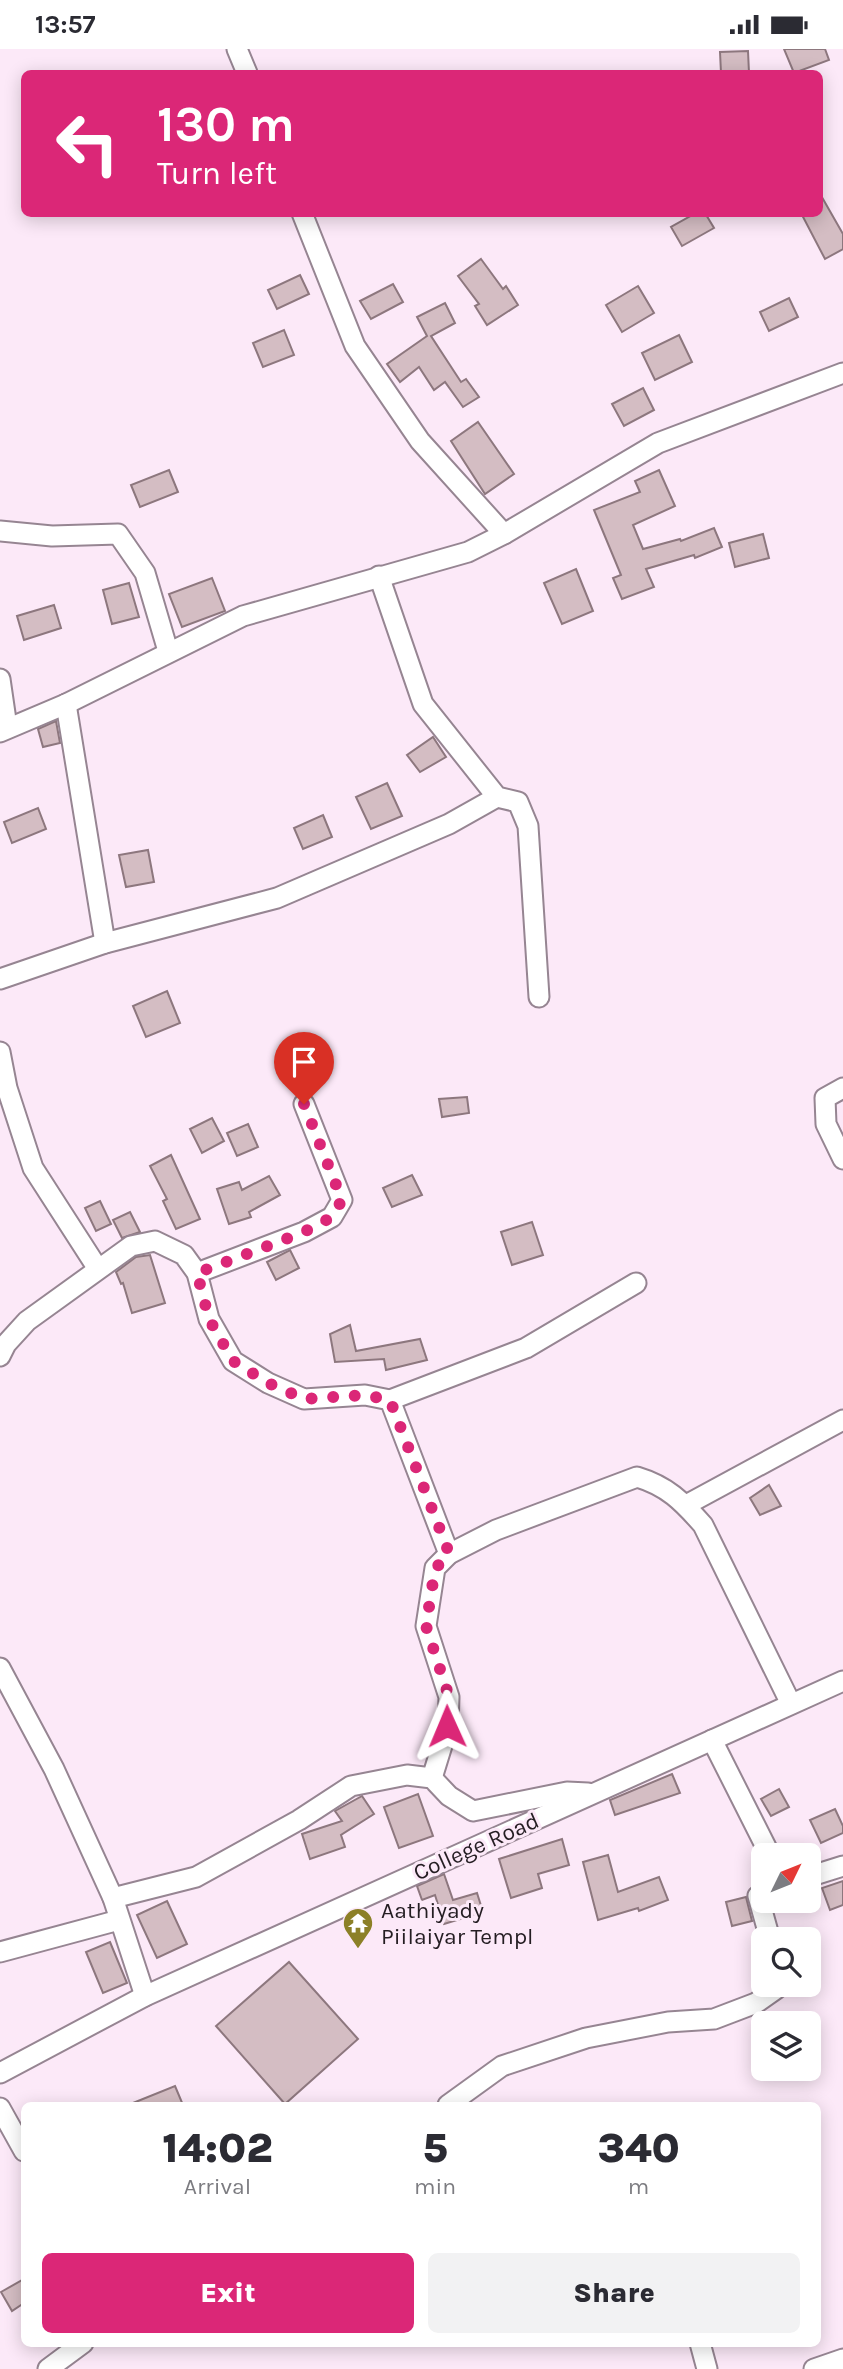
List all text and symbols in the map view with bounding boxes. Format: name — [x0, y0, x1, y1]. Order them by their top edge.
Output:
text: 13:57 — [35, 9, 96, 40]
text: 130 m — [157, 96, 295, 153]
icon: left — [42, 98, 133, 189]
text: Turn left — [157, 155, 277, 192]
pin — [274, 1032, 334, 1104]
icon: arrive — [285, 1043, 323, 1081]
position arrow — [410, 1689, 484, 1763]
street label: College Road — [409, 1807, 543, 1886]
north arrow — [751, 1843, 821, 1913]
map controls — [751, 1843, 821, 2081]
place label: Aathiyady Piilaiyar Templ — [381, 1897, 534, 1950]
temple icon: Aathiyady Piilaiyar Templ — [341, 1906, 375, 1950]
button: search — [751, 1927, 821, 1997]
button: layers — [751, 2011, 821, 2081]
text: 14:02 — [162, 2123, 273, 2173]
text: 5 — [422, 2123, 448, 2173]
text: 340 — [597, 2123, 680, 2173]
text: Arrival — [184, 2173, 251, 2200]
text: min — [414, 2173, 456, 2200]
text: m — [628, 2173, 649, 2200]
button: Exit — [42, 2253, 414, 2333]
button: Share — [428, 2253, 800, 2333]

